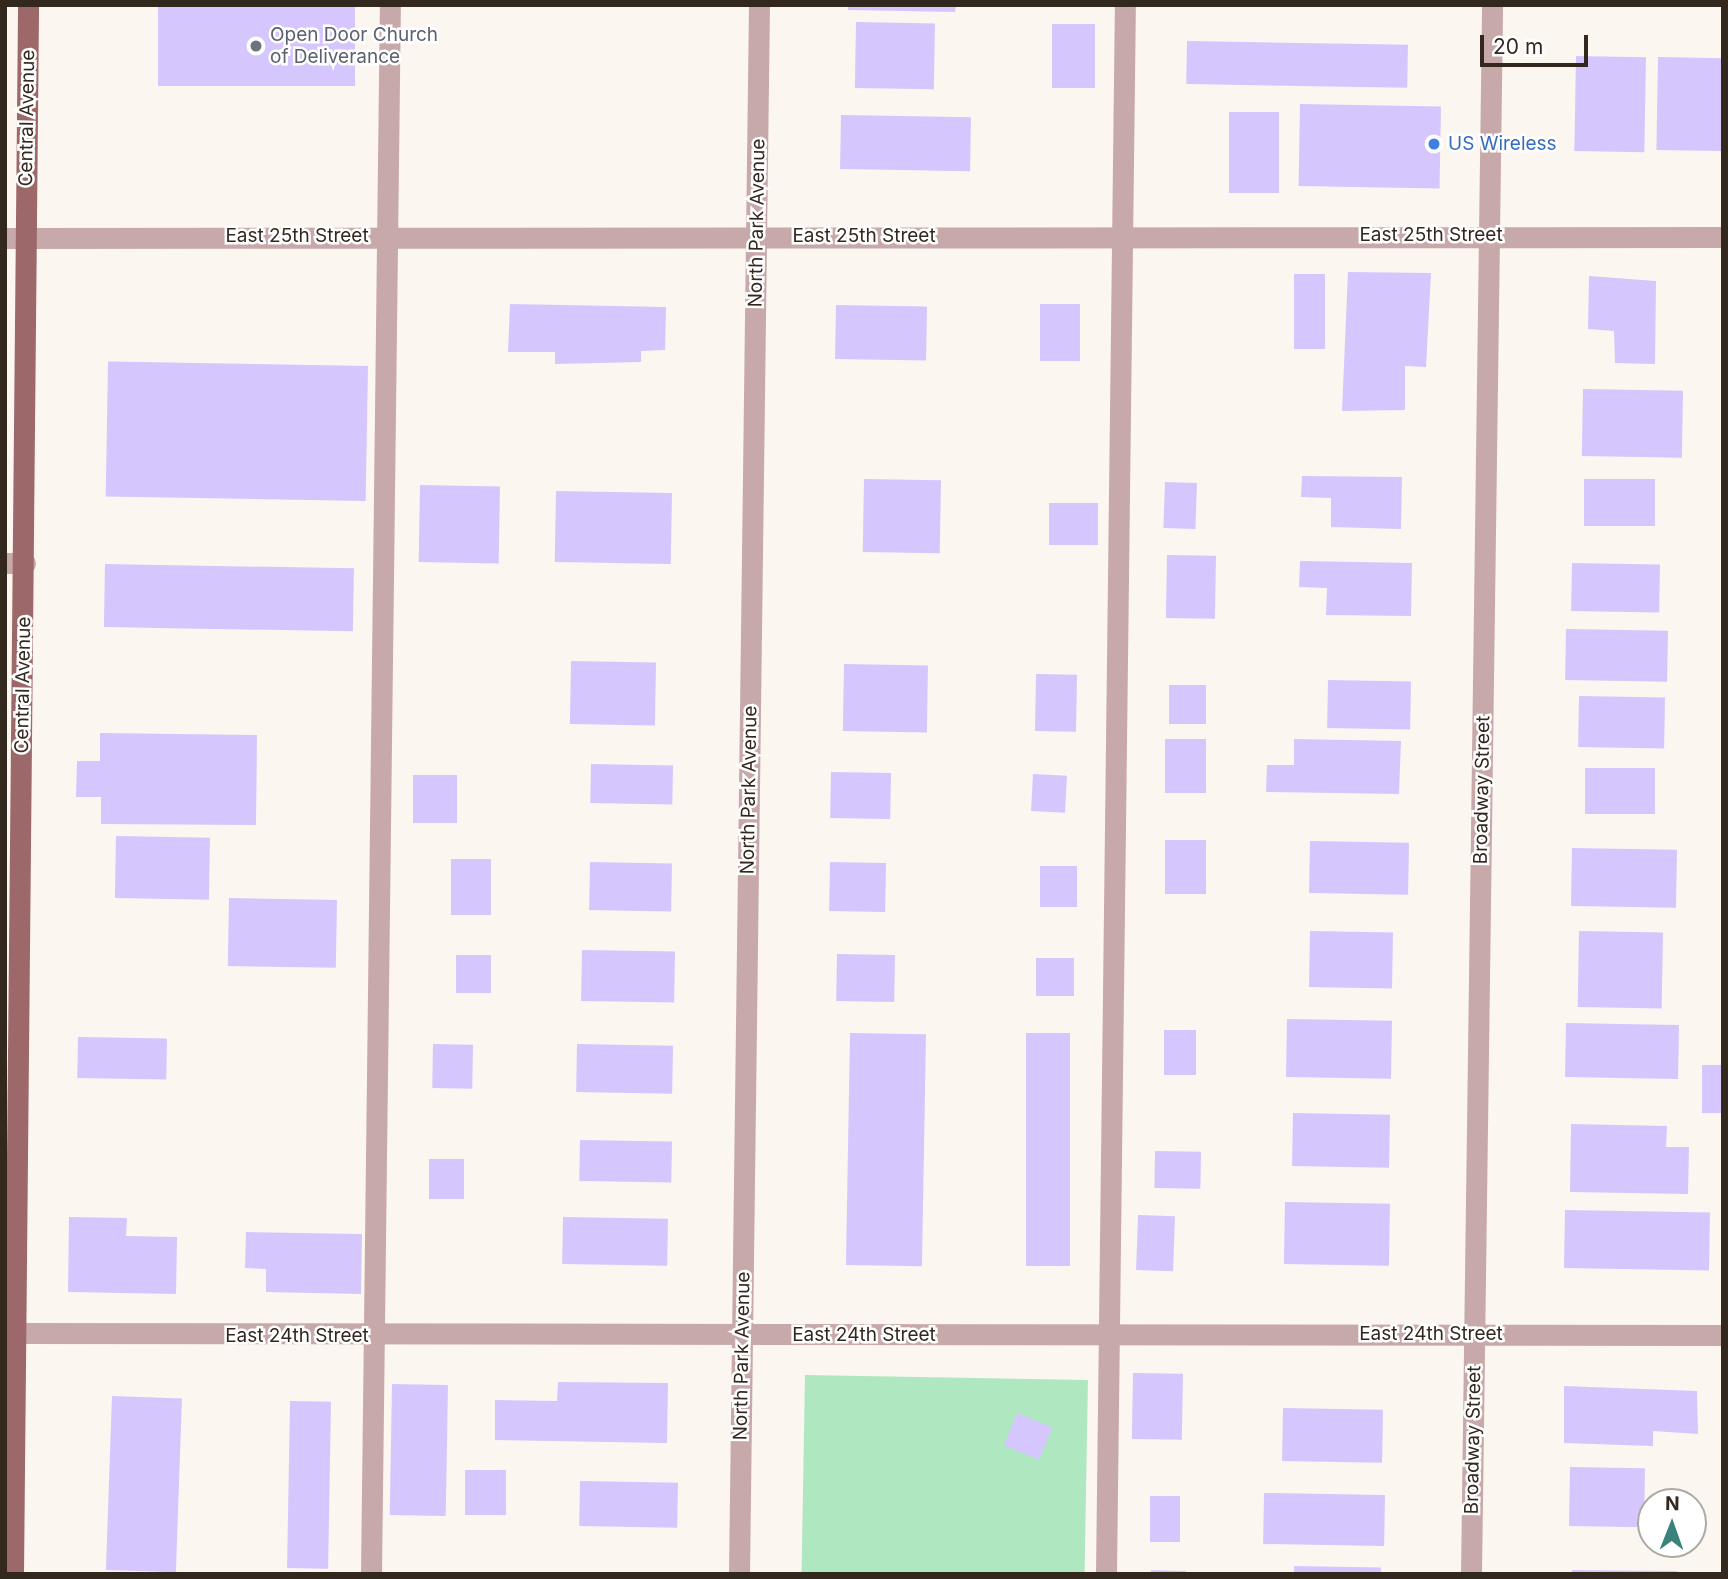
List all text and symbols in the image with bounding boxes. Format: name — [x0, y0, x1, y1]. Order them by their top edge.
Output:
scale bar — [1483, 21, 1592, 65]
place label: Open Door Church of Deliverance — [270, 24, 438, 68]
text: 20 m — [1493, 34, 1543, 59]
marker: Open Door Church of Deliverance — [248, 38, 264, 54]
street label: Central Avenue — [14, 49, 40, 187]
place label: US Wireless — [1448, 133, 1557, 155]
marker: US Wireless — [1426, 136, 1442, 152]
street label: North Park Avenue — [744, 138, 770, 308]
street label: East 25th Street — [1359, 224, 1503, 246]
street label: East 25th Street — [225, 225, 369, 247]
street label: East 25th Street — [792, 225, 936, 247]
street label: Central Avenue — [10, 616, 36, 754]
street label: North Park Avenue — [736, 705, 762, 875]
street label: Broadway Street — [1469, 715, 1495, 865]
street label: North Park Avenue — [729, 1271, 755, 1441]
street label: East 24th Street — [1359, 1323, 1503, 1345]
street label: East 24th Street — [792, 1324, 936, 1346]
street label: East 24th Street — [225, 1325, 369, 1347]
street label: Broadway Street — [1460, 1365, 1486, 1515]
north arrow — [1637, 1488, 1707, 1558]
text: N — [1665, 1492, 1680, 1515]

